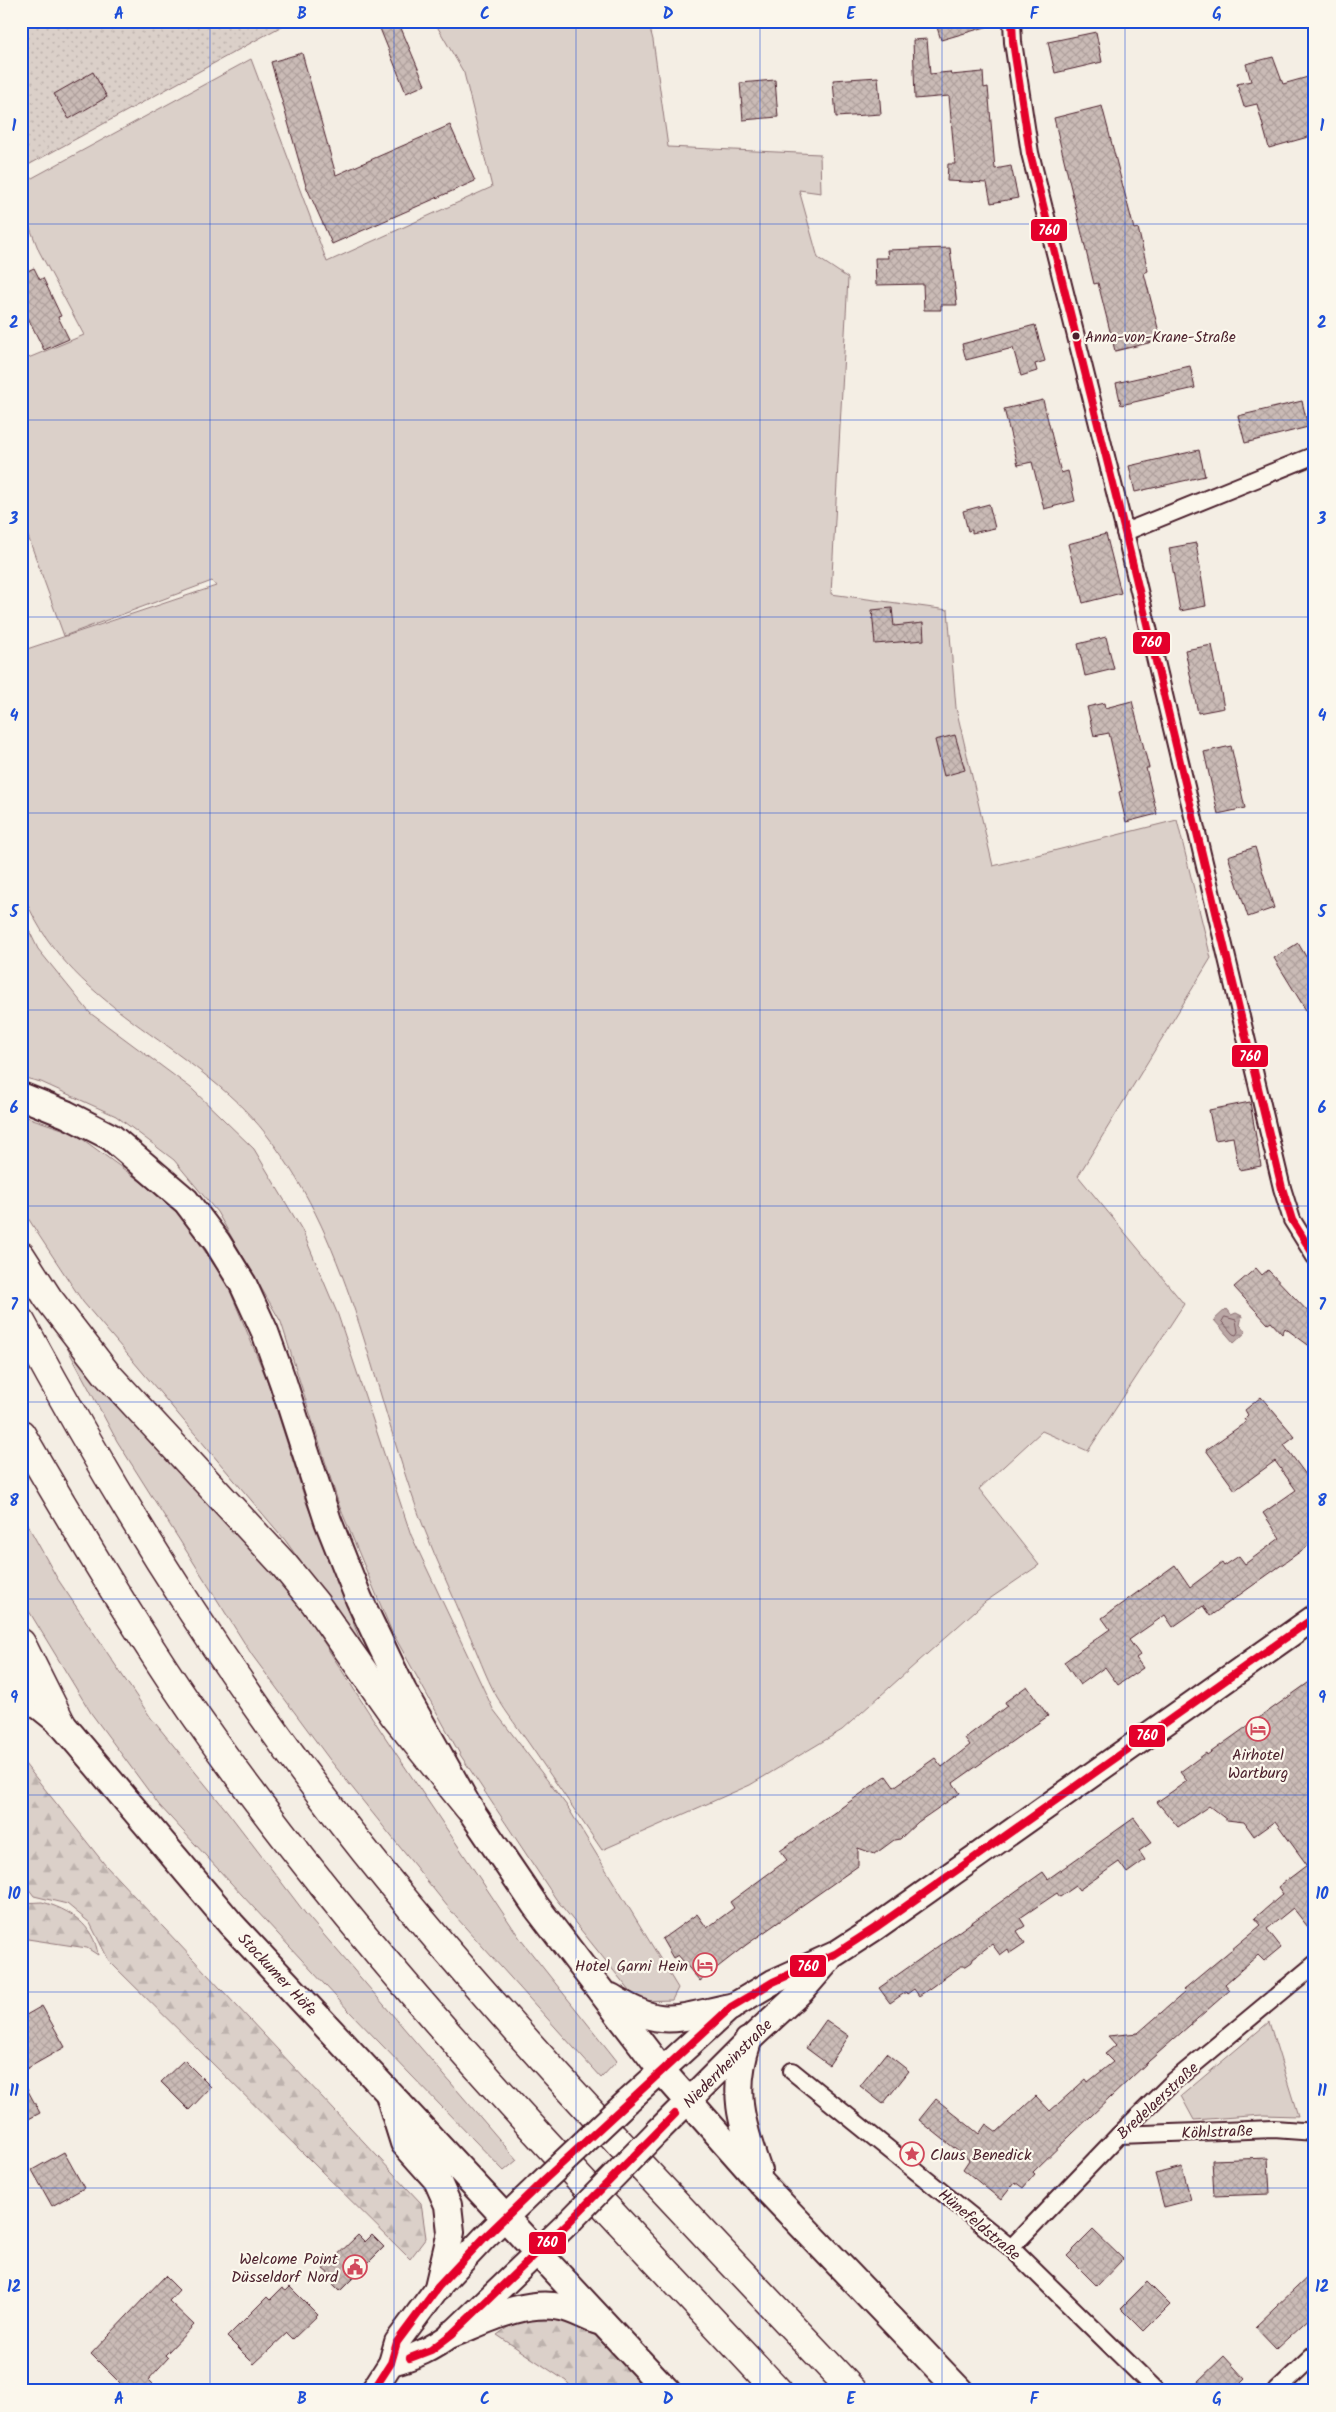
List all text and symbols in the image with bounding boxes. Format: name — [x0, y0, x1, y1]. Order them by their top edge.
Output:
text: A — [114, 2, 124, 27]
text: B — [297, 2, 307, 27]
text: C — [480, 2, 490, 27]
text: D — [663, 2, 674, 27]
text: E — [847, 2, 857, 27]
text: F — [1030, 2, 1040, 27]
text: G — [1212, 2, 1222, 27]
text: 1 — [12, 114, 17, 139]
text: 1 — [1320, 114, 1325, 139]
line badge: 760 — [1030, 218, 1068, 242]
text: 760 — [1038, 220, 1061, 242]
text: 2 — [9, 311, 19, 336]
text: 2 — [1317, 311, 1327, 336]
place label: Anna-von-Krane-Straße — [1085, 326, 1236, 350]
marker: Anna-von-Krane-Straße — [1071, 331, 1081, 341]
text: 3 — [9, 507, 19, 532]
text: 3 — [1317, 507, 1327, 532]
line badge: 760 — [1132, 631, 1171, 655]
text: 760 — [1140, 632, 1163, 654]
text: 4 — [10, 704, 19, 729]
text: 4 — [1318, 704, 1327, 729]
text: 5 — [9, 900, 20, 925]
text: 5 — [1317, 900, 1328, 925]
line badge: 760 — [1231, 1044, 1269, 1068]
text: 760 — [1239, 1046, 1262, 1068]
text: 6 — [10, 1096, 19, 1121]
text: 6 — [1318, 1096, 1327, 1121]
text: 7 — [10, 1293, 18, 1318]
text: 7 — [1318, 1293, 1326, 1318]
text: 8 — [9, 1489, 19, 1514]
text: 8 — [1317, 1489, 1327, 1514]
text: 9 — [10, 1686, 18, 1711]
text: 9 — [1318, 1686, 1326, 1711]
hotel icon: Airhotel Wartburg — [1245, 1716, 1271, 1742]
line badge: 760 — [1128, 1724, 1166, 1748]
text: 760 — [1136, 1725, 1159, 1747]
place label: Airhotel Wartburg — [1228, 1743, 1288, 1786]
text: 10 — [7, 1882, 21, 1907]
text: 10 — [1315, 1882, 1329, 1907]
street label: Stockumer Höfe — [231, 1927, 323, 2023]
hotel icon: Hotel Garni Hein — [692, 1952, 718, 1978]
place label: Hotel Garni Hein — [575, 1954, 688, 1979]
line badge: 760 — [789, 1954, 827, 1978]
text: 760 — [797, 1956, 820, 1978]
street label: Niederrheinstraße — [677, 2013, 779, 2115]
street label: Bredelaerstraße — [1111, 2056, 1205, 2146]
text: 11 — [9, 2079, 19, 2104]
text: 11 — [1317, 2079, 1327, 2104]
street label: Köhlstraße — [1181, 2119, 1253, 2146]
place icon: Claus Benedick — [899, 2141, 925, 2167]
place label: Claus Benedick — [930, 2143, 1032, 2168]
street label: Hünefeldstraße — [932, 2183, 1026, 2267]
line badge: 760 — [528, 2231, 567, 2255]
text: 760 — [536, 2232, 559, 2254]
place label: Welcome Point Düsseldorf Nord — [231, 2247, 339, 2290]
public building icon: Welcome Point Düsseldorf Nord — [342, 2254, 368, 2280]
text: 12 — [7, 2275, 21, 2300]
text: 12 — [1315, 2275, 1329, 2300]
text: A — [114, 2387, 124, 2412]
text: B — [297, 2387, 307, 2412]
text: C — [480, 2387, 490, 2412]
text: D — [663, 2387, 674, 2412]
text: E — [847, 2387, 857, 2412]
text: F — [1030, 2387, 1040, 2412]
text: G — [1212, 2387, 1222, 2412]

